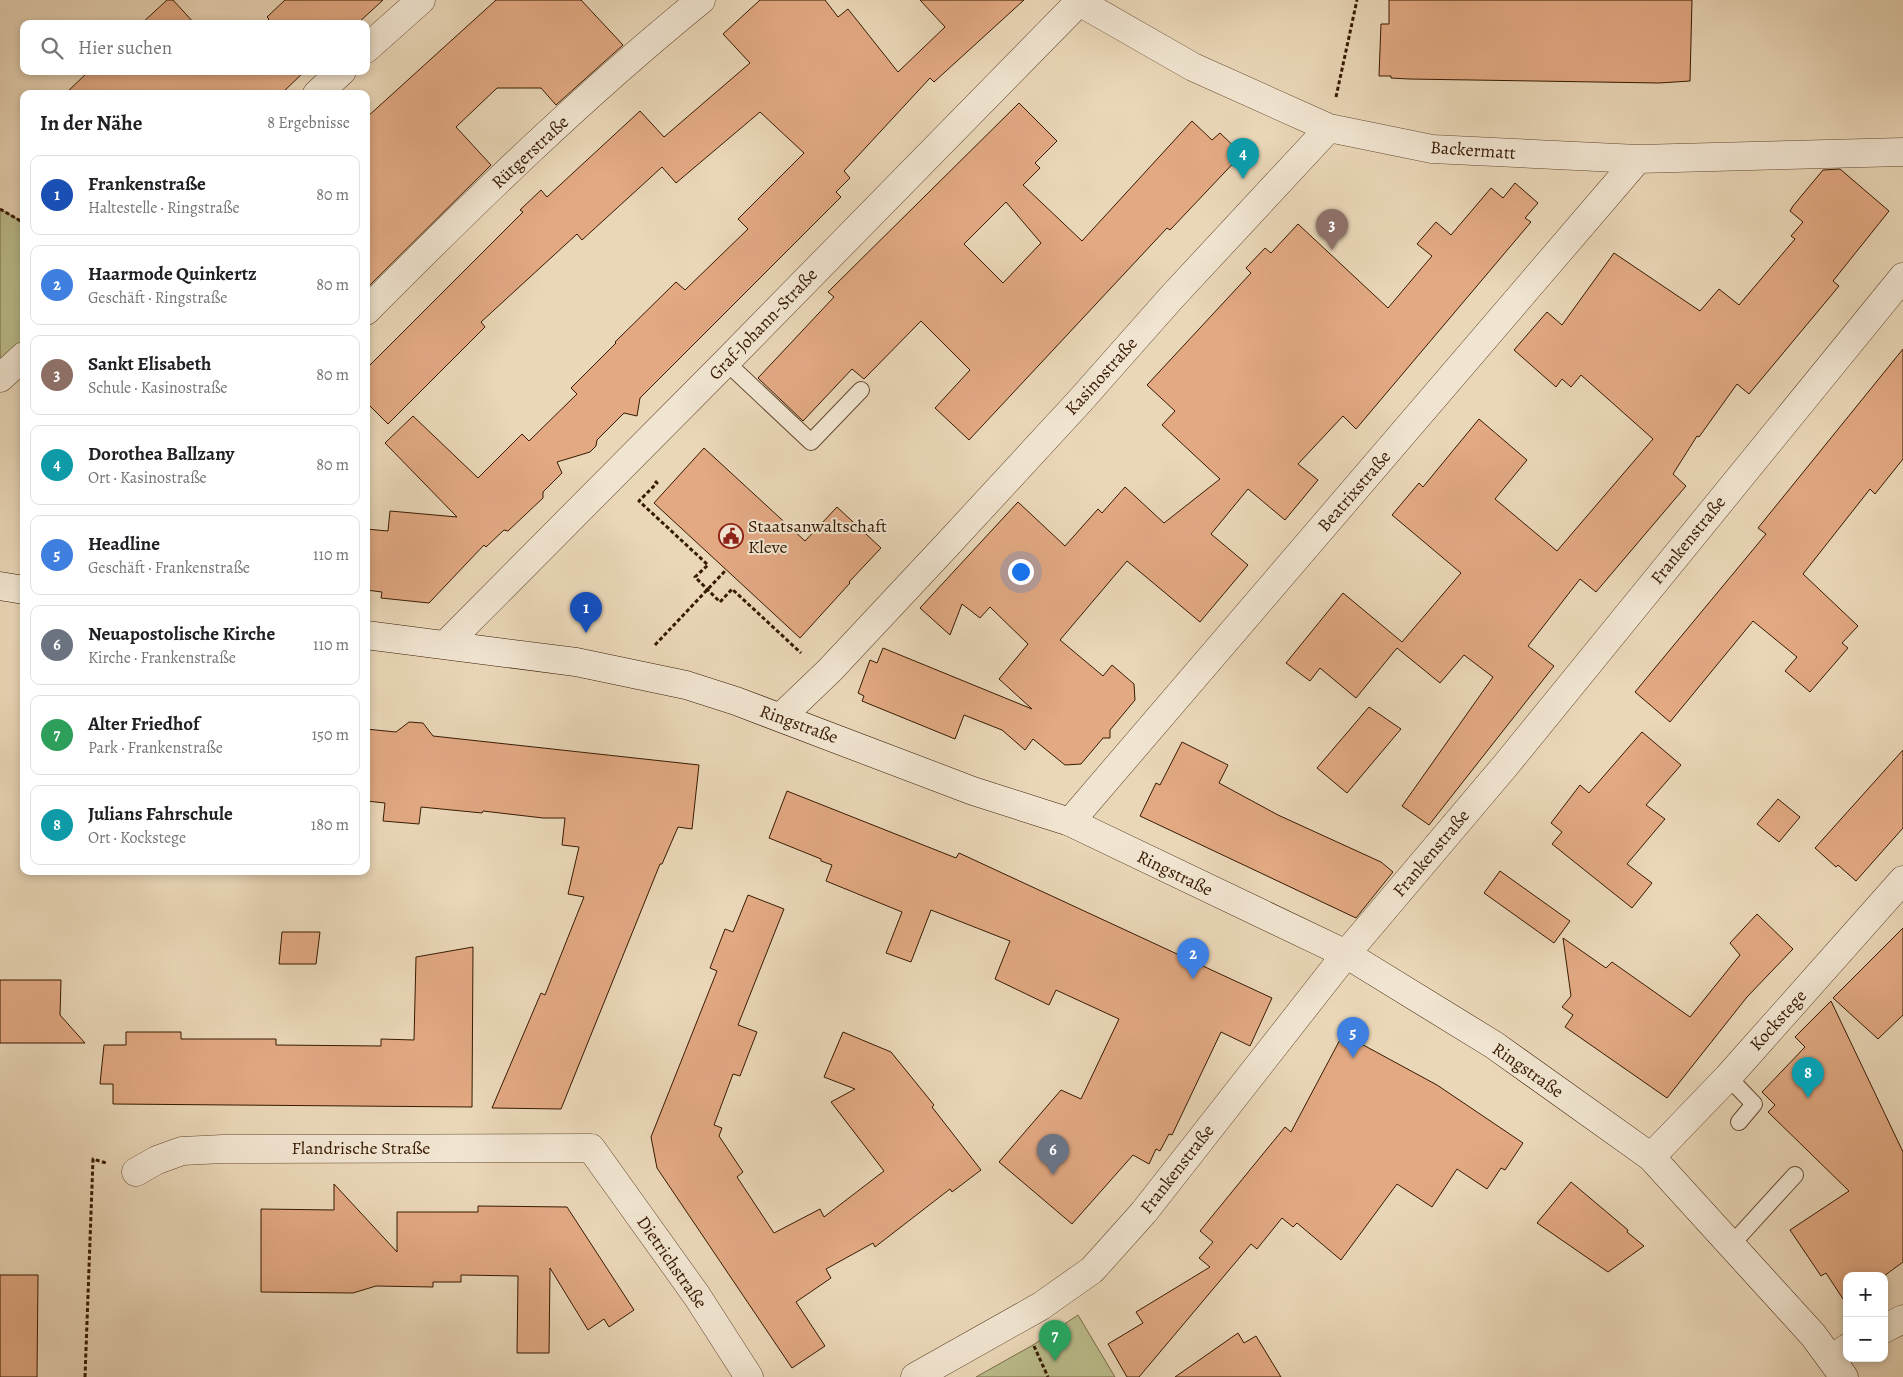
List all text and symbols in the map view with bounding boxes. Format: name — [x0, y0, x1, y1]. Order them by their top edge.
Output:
search box — [20, 20, 370, 75]
icon: search — [38, 34, 66, 62]
text: Hier suchen — [78, 35, 172, 61]
text: In der Nähe — [40, 109, 142, 137]
street label: Rütgerstraße — [486, 110, 574, 194]
text: 8 Ergebnisse — [267, 112, 350, 134]
street label: Backermatt — [1429, 135, 1517, 165]
pin: 4 — [1227, 138, 1259, 179]
text: Frankenstraße — [88, 171, 206, 197]
text: 1 — [54, 184, 60, 206]
text: 80 m — [316, 184, 349, 206]
text: Haltestelle · Ringstraße — [88, 197, 240, 219]
pin: 3 — [1316, 209, 1348, 250]
text: Haarmode Quinkertz — [88, 261, 257, 287]
street label: Graf-Johann-Straße — [703, 263, 823, 385]
text: 2 — [53, 274, 61, 296]
text: 80 m — [316, 274, 349, 296]
text: Geschäft · Ringstraße — [88, 287, 227, 309]
street label: Kasinostraße — [1059, 332, 1143, 420]
text: Sankt Elisabeth — [88, 351, 211, 377]
text: 3 — [54, 364, 60, 386]
text: 80 m — [316, 364, 349, 386]
text: Schule · Kasinostraße — [88, 377, 228, 399]
text: Dorothea Ballzany — [88, 441, 234, 467]
street label: Beatrixstraße — [1312, 445, 1396, 537]
text: 4 — [53, 454, 61, 476]
text: 80 m — [316, 454, 349, 476]
text: Ort · Kasinostraße — [88, 467, 207, 489]
street label: Frankenstraße — [1645, 491, 1731, 589]
place label: Staatsanwaltschaft Kleve — [748, 514, 887, 559]
public building icon: Staatsanwaltschaft Kleve — [718, 523, 744, 549]
text: Headline — [88, 531, 160, 557]
text: 5 — [54, 544, 60, 566]
text: 110 m — [313, 544, 349, 566]
text: Geschäft · Frankenstraße — [88, 557, 250, 579]
your location — [1008, 559, 1034, 585]
pin: 1 — [570, 592, 602, 633]
text: Neuapostolische Kirche — [88, 621, 275, 647]
text: 6 — [53, 634, 61, 656]
text: 110 m — [313, 634, 349, 656]
text: Kirche · Frankenstraße — [88, 647, 236, 669]
street label: Ringstraße — [756, 699, 842, 749]
text: Alter Friedhof — [88, 711, 200, 737]
text: 7 — [54, 724, 60, 746]
text: 150 m — [312, 724, 349, 746]
text: Park · Frankenstraße — [88, 737, 223, 759]
text: Julians Fahrschule — [88, 801, 233, 827]
street label: Frankenstraße — [1387, 804, 1475, 902]
text: 8 — [53, 814, 61, 836]
text: 180 m — [311, 814, 349, 836]
text: Ort · Kockstege — [88, 827, 186, 849]
street label: Ringstraße — [1133, 844, 1217, 902]
pin: 2 — [1177, 938, 1209, 979]
street label: Kockstege — [1744, 984, 1812, 1056]
pin: 5 — [1337, 1017, 1369, 1058]
street label: Ringstraße — [1488, 1037, 1568, 1103]
pin: 8 — [1792, 1057, 1824, 1098]
street label: Frankenstraße — [1135, 1119, 1219, 1219]
pin: 6 — [1037, 1134, 1069, 1175]
street label: Flandrische Straße — [292, 1136, 430, 1160]
street label: Dietrichstraße — [631, 1211, 713, 1313]
map controls — [1843, 1272, 1888, 1362]
button: + — [1843, 1272, 1888, 1317]
button: − — [1843, 1317, 1888, 1362]
pin: 7 — [1039, 1320, 1071, 1361]

